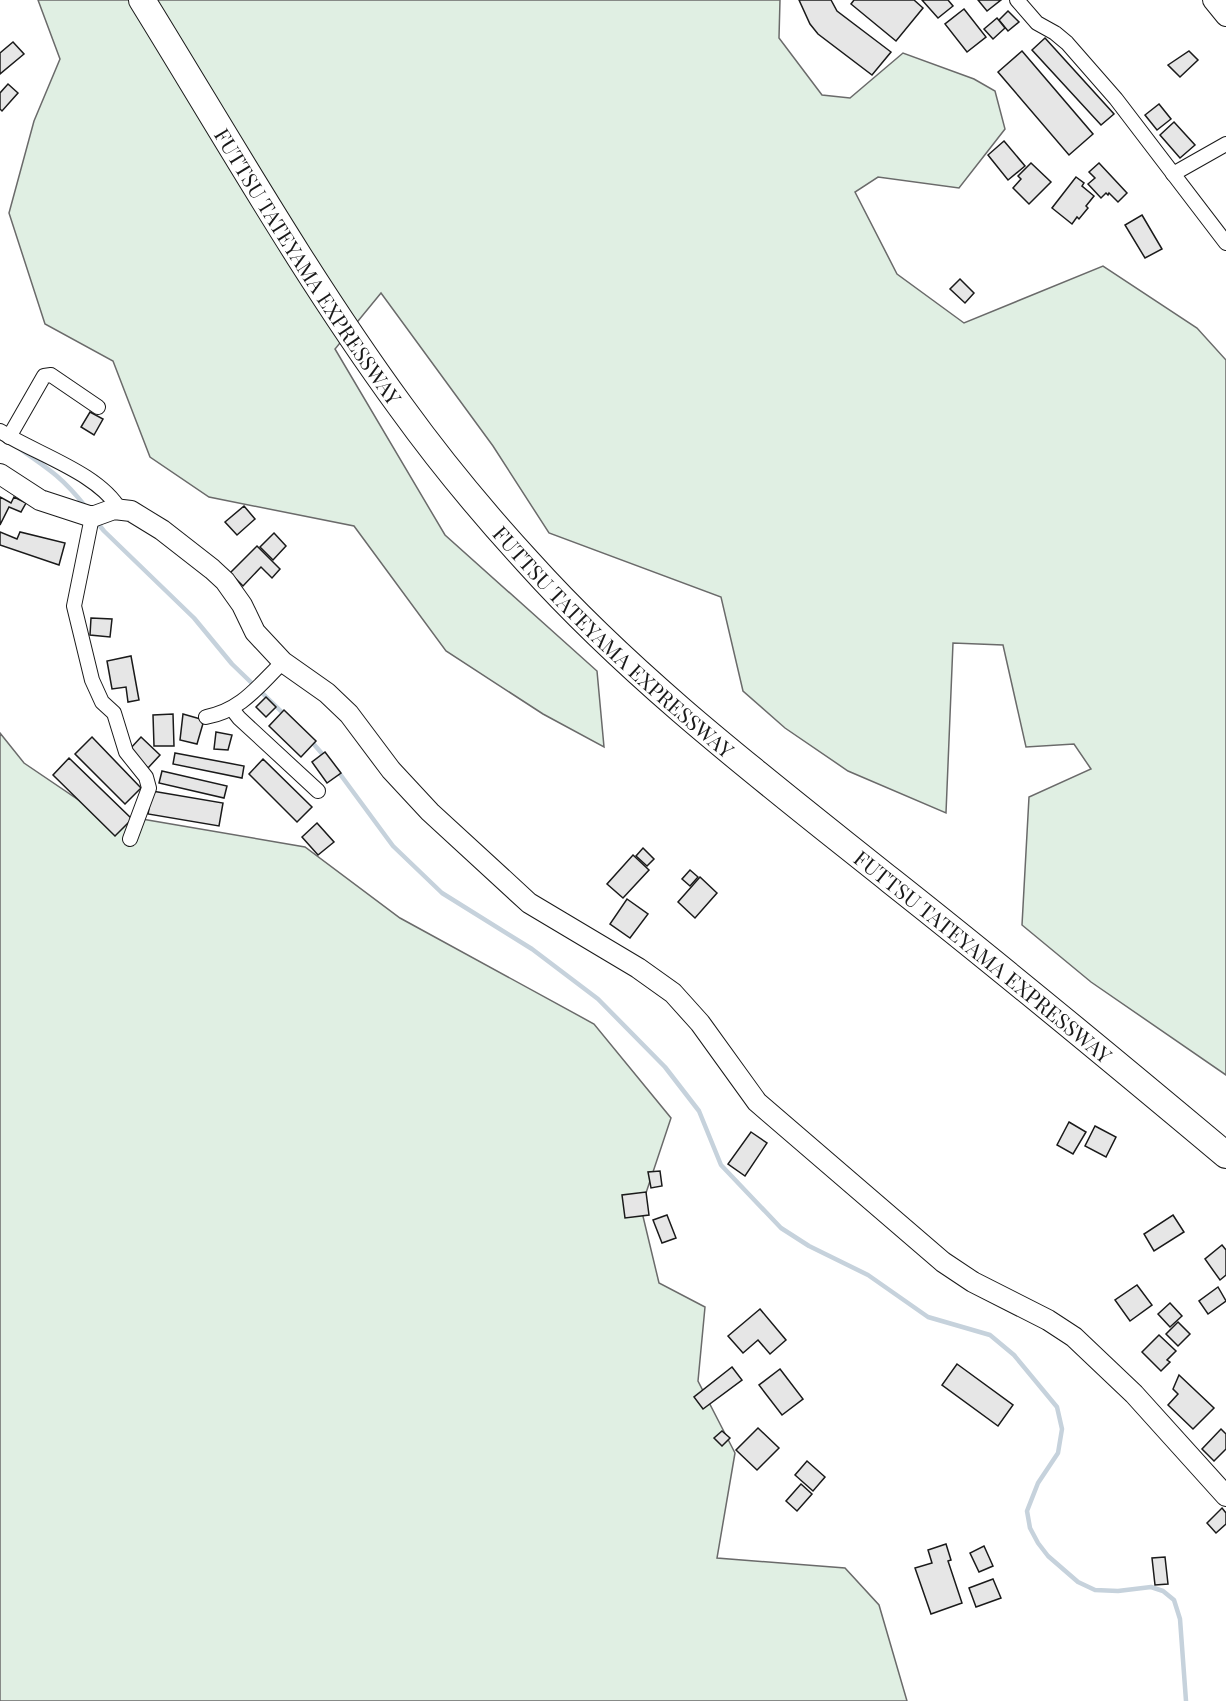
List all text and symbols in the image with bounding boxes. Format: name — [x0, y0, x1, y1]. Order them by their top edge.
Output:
street label: FUTTSU TATEYAMA EXPRESSWAY — [209, 123, 409, 410]
street label: FUTTSU TATEYAMA EXPRESSWAY — [487, 519, 741, 764]
street label: FUTTSU TATEYAMA EXPRESSWAY — [849, 843, 1119, 1069]

